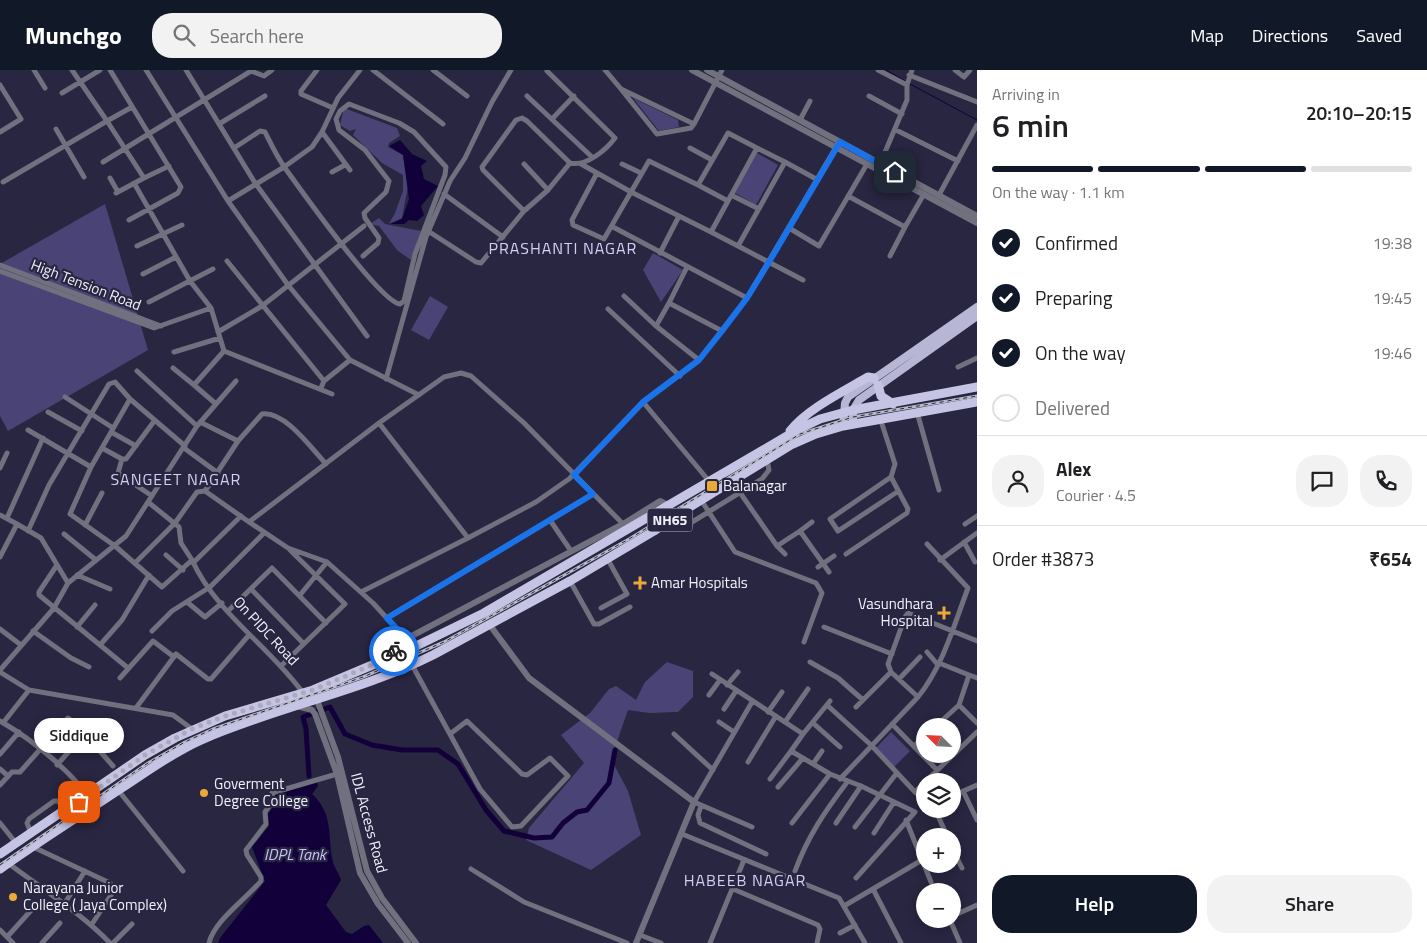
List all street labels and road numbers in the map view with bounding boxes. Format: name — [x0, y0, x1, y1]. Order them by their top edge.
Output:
street label: High Tension Road — [28, 253, 145, 316]
road number: NH65 — [648, 508, 692, 532]
street label: On PIDC Road — [228, 591, 305, 670]
street label: IDL Access Road — [345, 770, 394, 876]

